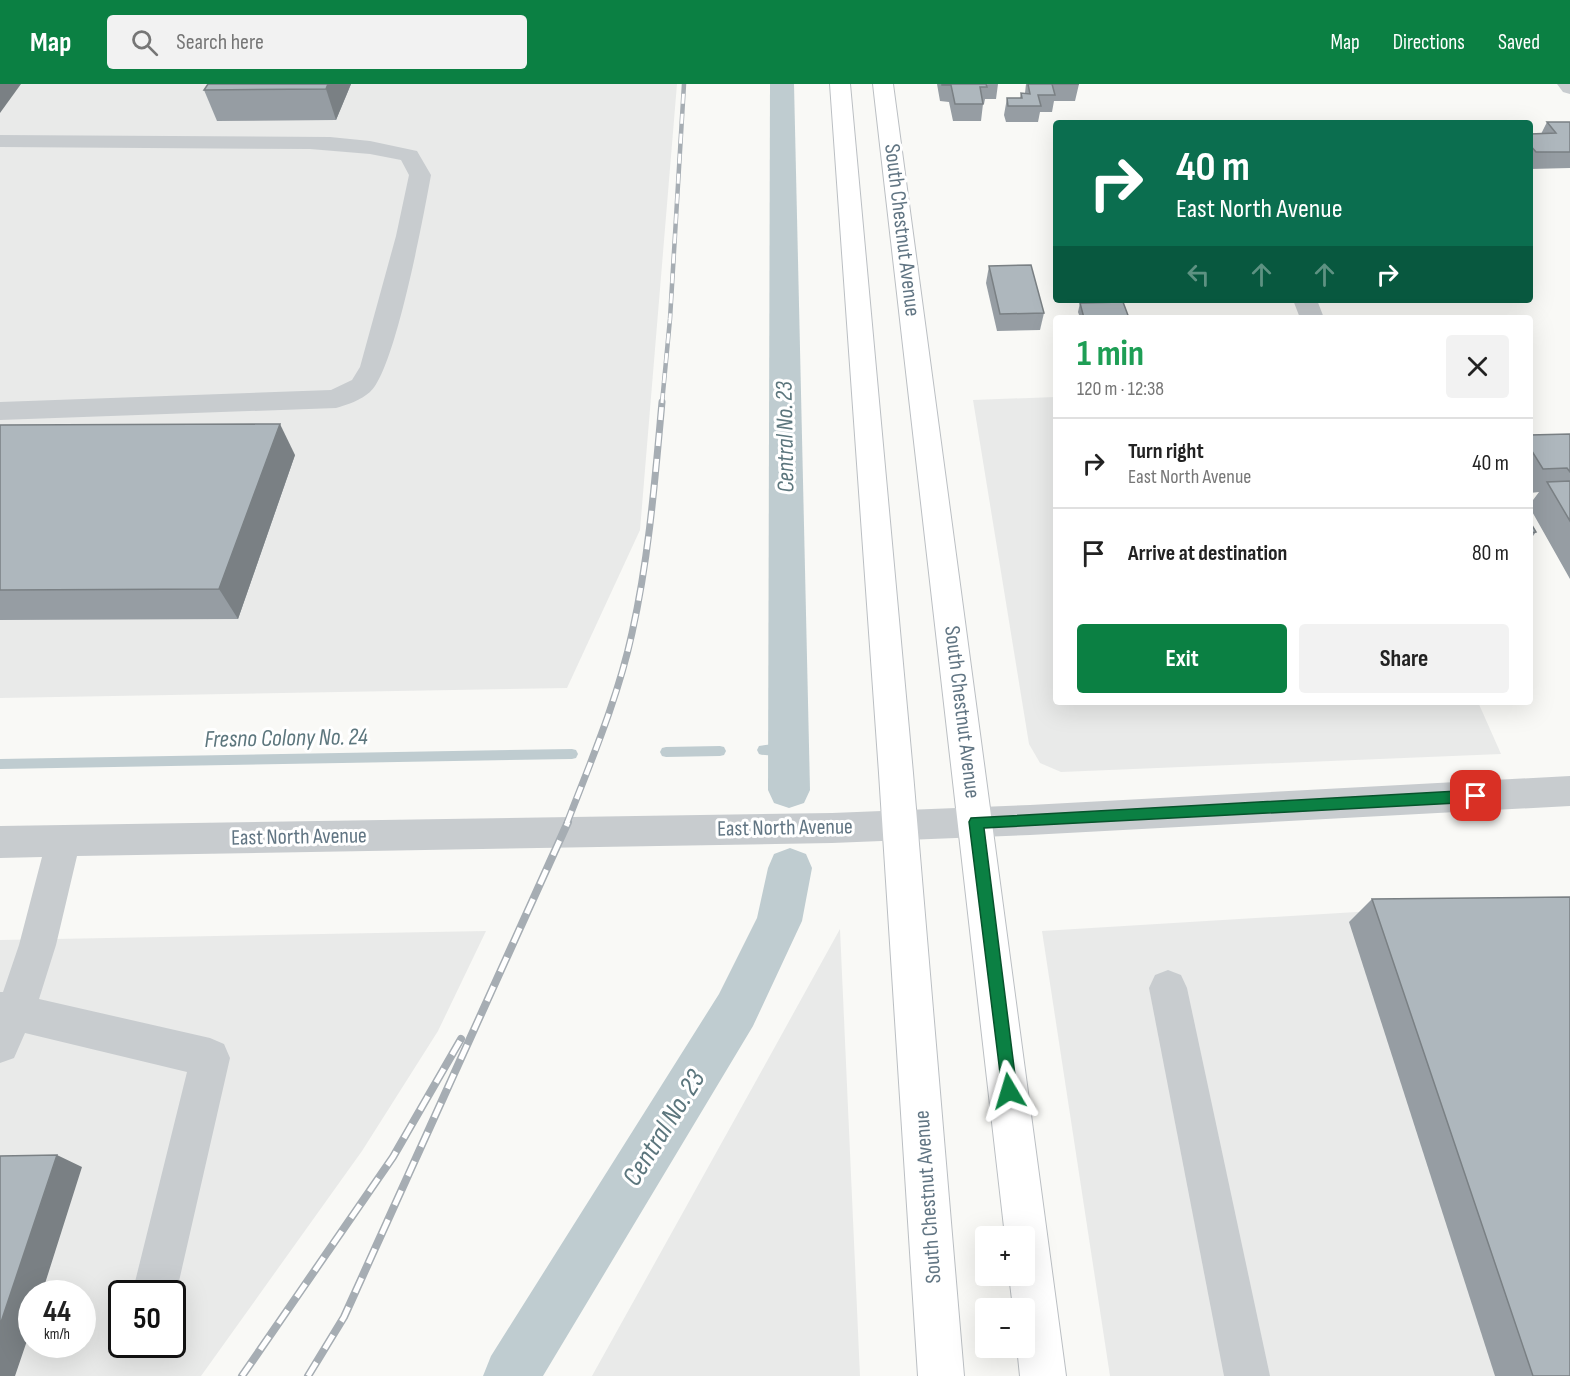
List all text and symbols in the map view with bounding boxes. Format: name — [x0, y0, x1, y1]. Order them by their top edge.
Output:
search box — [107, 15, 527, 69]
text: Map — [30, 26, 71, 59]
icon: search — [128, 26, 161, 59]
text: Search here — [176, 29, 264, 56]
text: Map — [1330, 30, 1360, 55]
text: Directions — [1393, 30, 1465, 55]
text: Saved — [1498, 30, 1540, 55]
street label: South Chestnut Avenue — [878, 142, 926, 318]
text: 40 m — [1176, 142, 1250, 193]
icon: right — [1077, 144, 1155, 222]
text: East North Avenue — [1176, 193, 1342, 225]
icon: left — [1182, 258, 1215, 291]
icon: ahead — [1245, 258, 1278, 291]
icon: ahead — [1308, 258, 1341, 291]
icon: right — [1371, 258, 1404, 291]
text: 1 min — [1077, 333, 1144, 376]
button: close — [1446, 335, 1509, 398]
text: 120 m · 12:38 — [1077, 377, 1164, 401]
water label: Central No. 23 — [770, 381, 800, 493]
text: Turn right — [1128, 438, 1204, 465]
icon: right — [1077, 447, 1110, 480]
text: 40 m — [1472, 450, 1509, 477]
text: East North Avenue — [1128, 465, 1251, 489]
icon: arrive — [1077, 537, 1110, 570]
text: Arrive at destination — [1128, 540, 1287, 567]
text: 80 m — [1472, 540, 1509, 567]
street label: South Chestnut Avenue — [938, 624, 986, 800]
button: Exit — [1077, 624, 1287, 693]
button: Share — [1299, 624, 1509, 693]
water label: Fresno Colony No. 24 — [204, 722, 368, 754]
pin — [1450, 770, 1501, 821]
icon: arrive — [1459, 779, 1492, 812]
street label: East North Avenue — [717, 813, 853, 843]
street label: East North Avenue — [231, 822, 367, 852]
position arrow — [977, 1059, 1041, 1123]
water label: Central No. 23 — [616, 1064, 713, 1192]
street label: South Chestnut Avenue — [908, 1110, 948, 1284]
map controls — [975, 1226, 1035, 1358]
button: + — [975, 1226, 1035, 1286]
speed limit sign: 50 — [108, 1280, 186, 1358]
text: 44 — [43, 1294, 71, 1330]
button: − — [975, 1298, 1035, 1358]
text: km/h — [44, 1325, 70, 1344]

